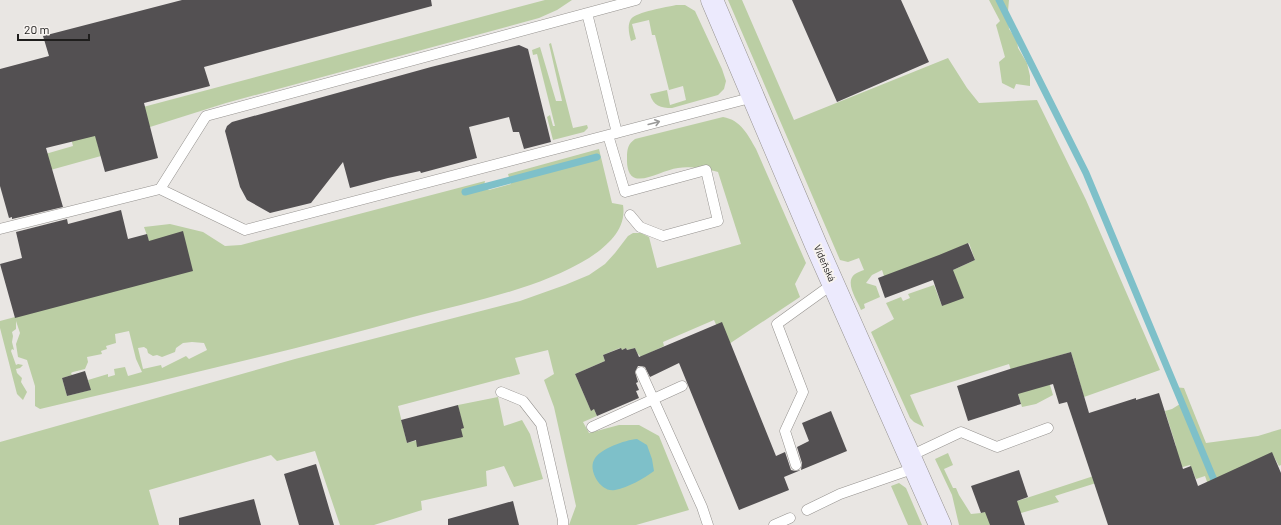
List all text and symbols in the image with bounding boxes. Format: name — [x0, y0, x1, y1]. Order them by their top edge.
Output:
scale bar — [18, 16, 89, 42]
text: 20 m — [24, 22, 50, 36]
one-way arrow — [648, 119, 661, 126]
street label: Vídeňská — [812, 243, 838, 283]

